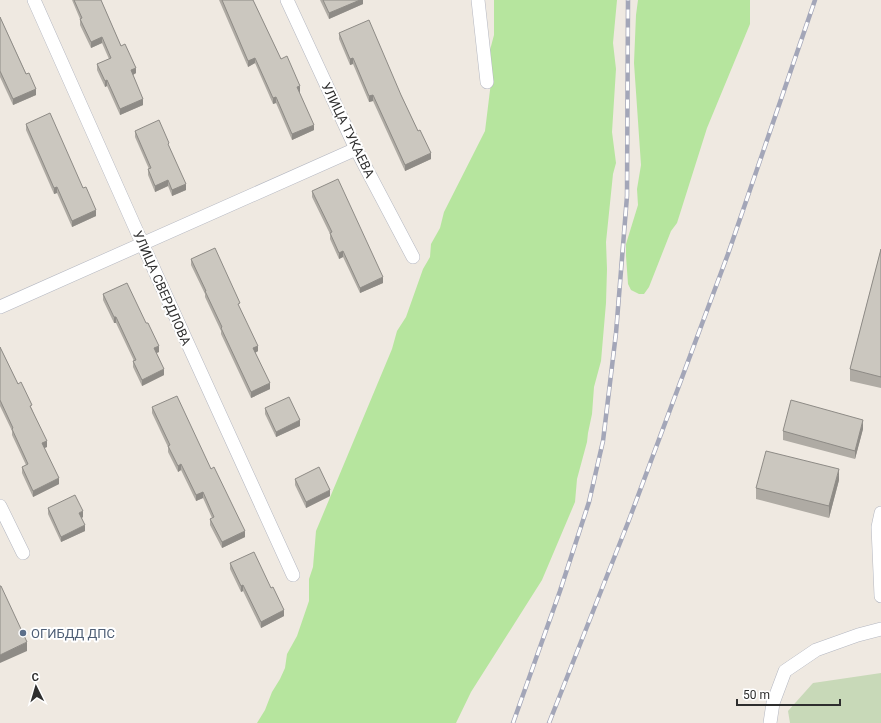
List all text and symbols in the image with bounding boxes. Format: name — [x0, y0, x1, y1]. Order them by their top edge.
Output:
street label: УЛИЦА ТУКАЕВА — [318, 80, 378, 181]
street label: УЛИЦА СВЕРДЛОВА — [130, 228, 194, 348]
place label: ОГИБДД ДПС — [31, 626, 115, 641]
marker: ОГИБДД ДПС — [18, 628, 28, 638]
north arrow — [16, 667, 56, 707]
text: С — [31, 671, 39, 684]
scale bar — [737, 681, 840, 707]
text: 50 m — [743, 688, 770, 702]

